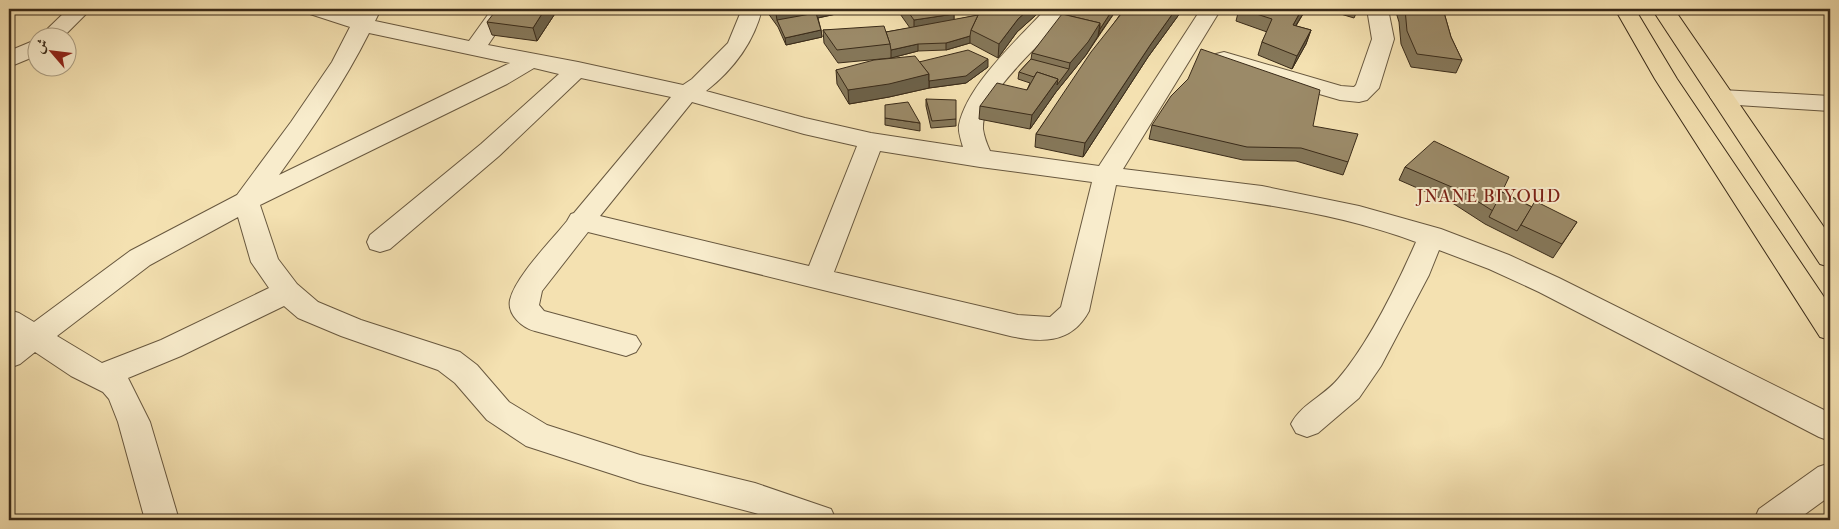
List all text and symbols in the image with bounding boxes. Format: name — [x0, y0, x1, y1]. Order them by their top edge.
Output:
north arrow — [28, 28, 78, 78]
text: ش — [30, 36, 52, 56]
district label: JNANE BIYOUD — [1415, 186, 1561, 207]

